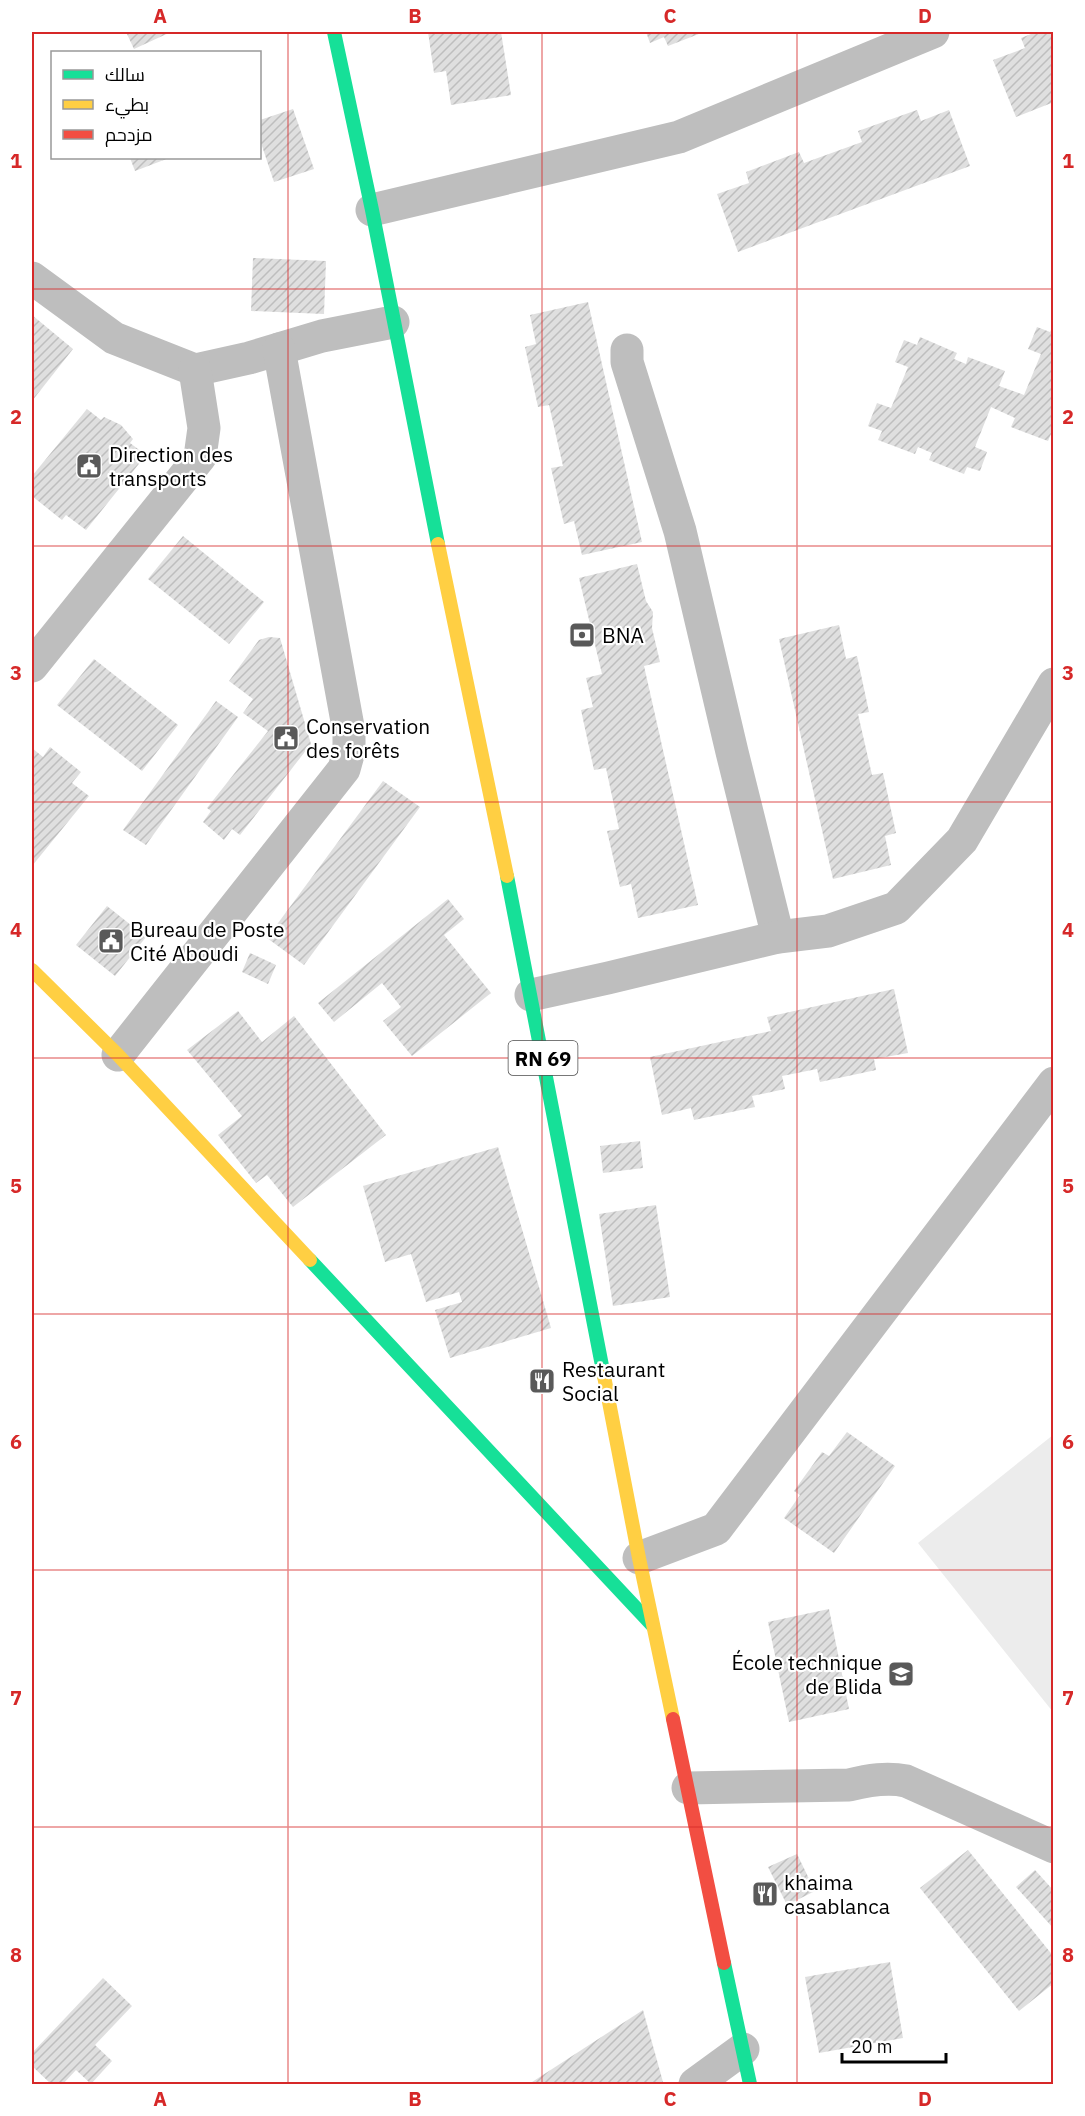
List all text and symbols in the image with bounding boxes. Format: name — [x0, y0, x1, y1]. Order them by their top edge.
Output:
text: A — [153, 2, 167, 29]
text: B — [408, 2, 422, 29]
text: C — [663, 2, 677, 29]
text: D — [918, 2, 932, 29]
legend — [51, 51, 261, 159]
text: سالك — [105, 63, 145, 86]
text: بطيء — [105, 93, 149, 119]
text: مزدحم — [105, 123, 153, 147]
text: 1 — [10, 147, 22, 174]
text: 1 — [1062, 147, 1074, 174]
text: 2 — [10, 403, 22, 430]
text: 2 — [1062, 403, 1074, 430]
place label: Direction des transports — [109, 440, 233, 492]
public building icon: Direction des transports — [74, 451, 104, 481]
bank icon: BNA — [567, 620, 597, 650]
place label: BNA — [602, 621, 644, 649]
text: 3 — [10, 659, 22, 686]
text: 3 — [1062, 659, 1074, 686]
place label: Conservation des forêts — [306, 712, 430, 764]
public building icon: Conservation des forêts — [271, 723, 301, 753]
place label: Bureau de Poste Cité Aboudi — [130, 915, 285, 967]
text: 4 — [10, 916, 22, 943]
text: 4 — [1062, 916, 1074, 943]
public building icon: Bureau de Poste Cité Aboudi — [96, 926, 126, 956]
road number: RN 69 — [508, 1041, 578, 1075]
text: 5 — [10, 1172, 22, 1199]
text: 5 — [1062, 1172, 1074, 1199]
place label: Restaurant Social — [562, 1355, 665, 1407]
restaurant icon: Restaurant Social — [527, 1366, 557, 1396]
text: 6 — [10, 1428, 22, 1455]
text: 6 — [1062, 1428, 1074, 1455]
place label: École technique de Blida — [731, 1648, 882, 1700]
school or university icon: École technique de Blida — [886, 1659, 916, 1689]
text: 7 — [10, 1684, 22, 1711]
text: 7 — [1062, 1684, 1074, 1711]
place label: khaima casablanca — [784, 1868, 890, 1920]
restaurant icon: khaima casablanca — [750, 1879, 780, 1909]
text: 8 — [10, 1941, 22, 1968]
text: 8 — [1062, 1941, 1074, 1968]
scale bar — [842, 2026, 946, 2064]
text: 20 m — [851, 2035, 893, 2058]
text: A — [153, 2085, 167, 2112]
text: B — [408, 2085, 422, 2112]
text: C — [663, 2085, 677, 2112]
text: D — [918, 2085, 932, 2112]

